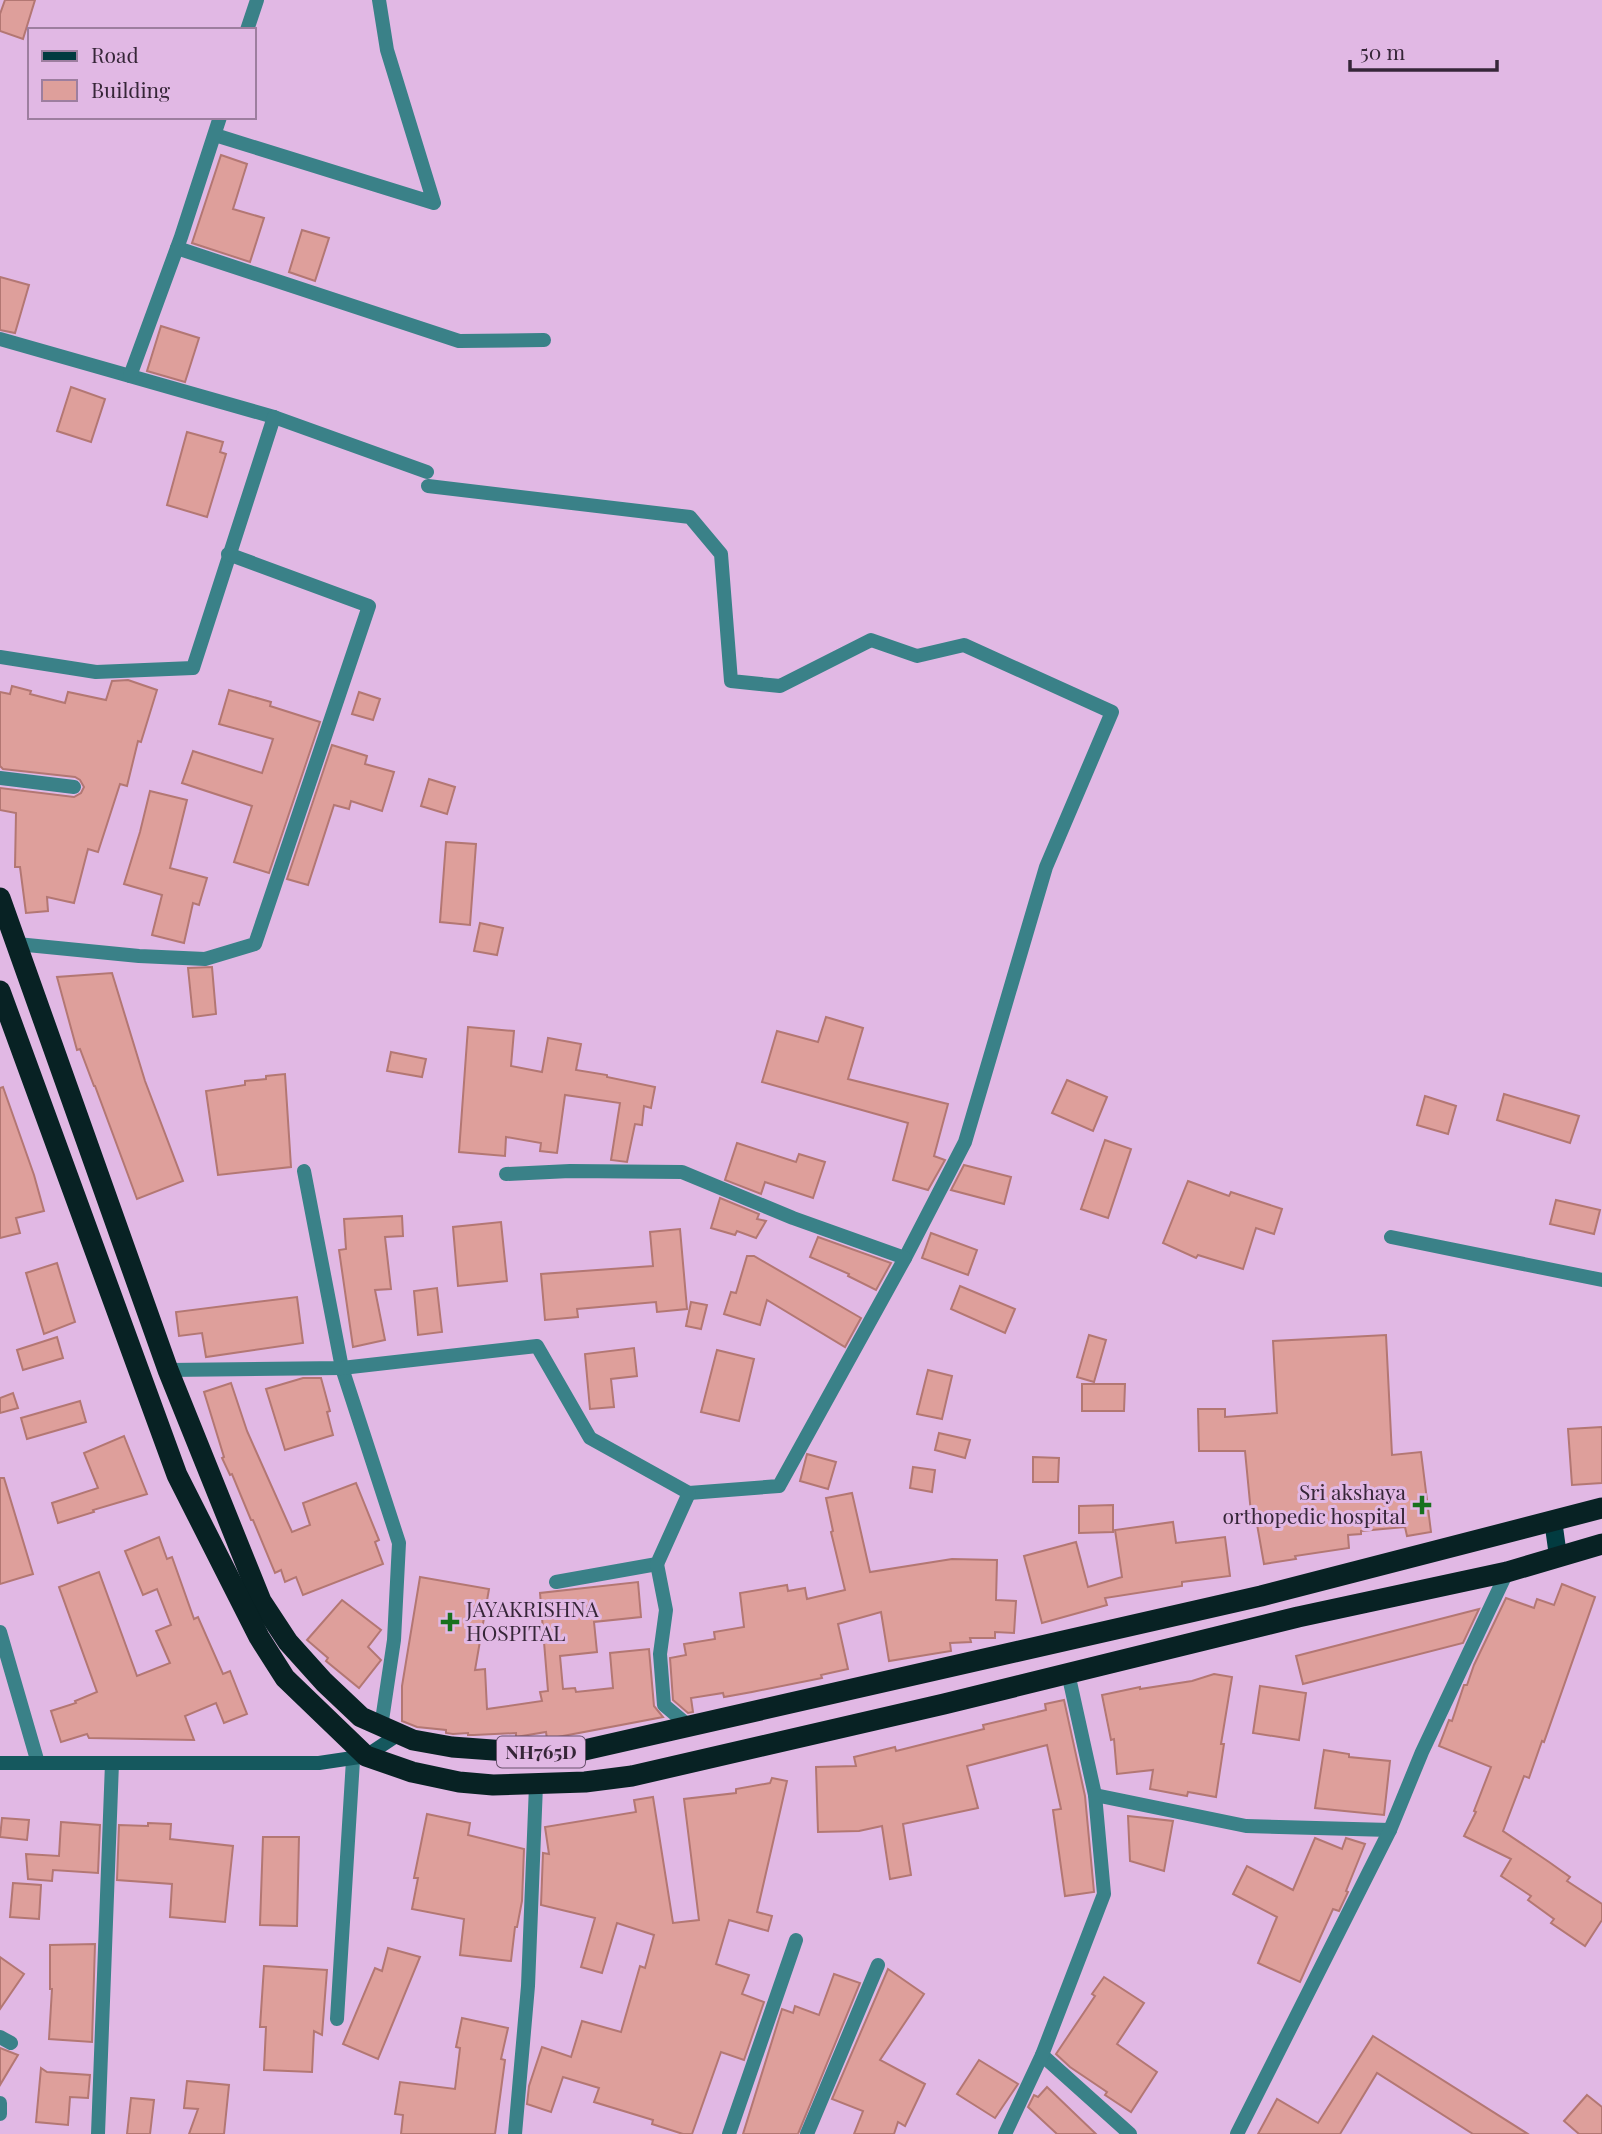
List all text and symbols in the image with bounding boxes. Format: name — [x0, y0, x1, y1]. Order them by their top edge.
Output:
legend — [28, 28, 256, 119]
scale bar — [1350, 28, 1497, 72]
text: 50 m — [1360, 37, 1406, 65]
text: Road — [91, 40, 139, 68]
text: Building — [91, 75, 170, 103]
place label: Sri akshaya orthopedic hospital — [1222, 1477, 1407, 1529]
marker: Sri akshaya orthopedic hospital — [1412, 1495, 1432, 1515]
place label: JAYAKRISHNA HOSPITAL — [465, 1594, 599, 1646]
marker: JAYAKRISHNA HOSPITAL — [440, 1612, 460, 1632]
road number: NH765D — [497, 1736, 585, 1768]

